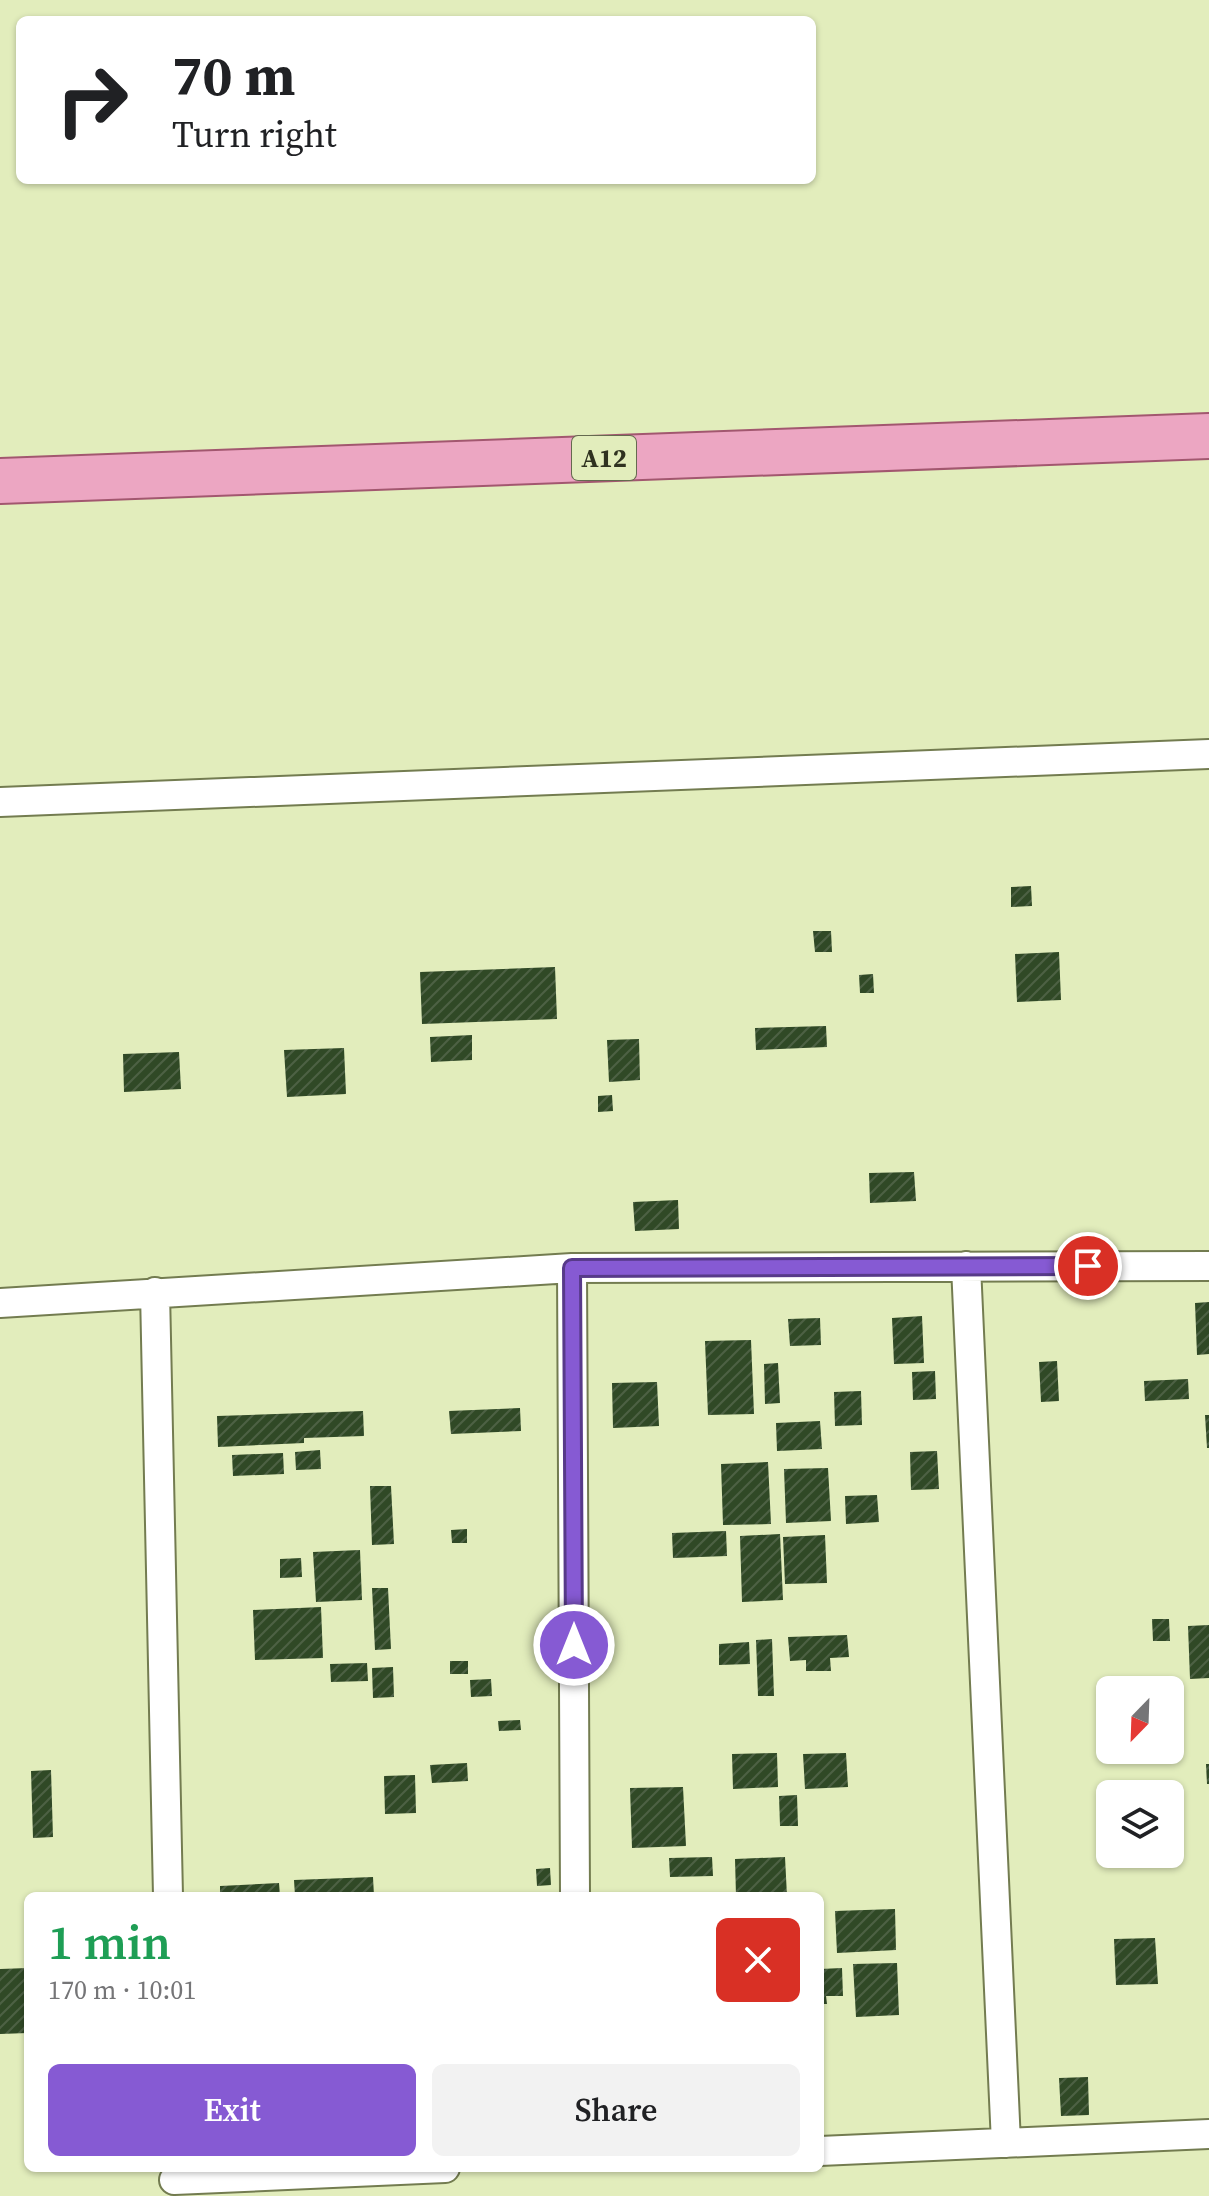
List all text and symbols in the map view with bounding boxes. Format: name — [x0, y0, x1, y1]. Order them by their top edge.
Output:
text: 70 m — [172, 37, 295, 114]
icon: right — [40, 48, 144, 152]
text: Turn right — [172, 110, 337, 159]
road number: A12 — [572, 436, 636, 480]
pin — [1054, 1232, 1122, 1300]
icon: arrive — [1066, 1244, 1110, 1288]
position arrow — [532, 1603, 616, 1687]
north arrow — [1096, 1676, 1184, 1764]
map controls — [1096, 1676, 1184, 1868]
button: layers — [1096, 1780, 1184, 1868]
text: 1 min — [48, 1909, 171, 1975]
button: close — [716, 1918, 800, 2002]
text: 170 m · 10:01 — [48, 1972, 196, 2008]
button: Exit — [48, 2064, 416, 2156]
button: Share — [432, 2064, 800, 2156]

